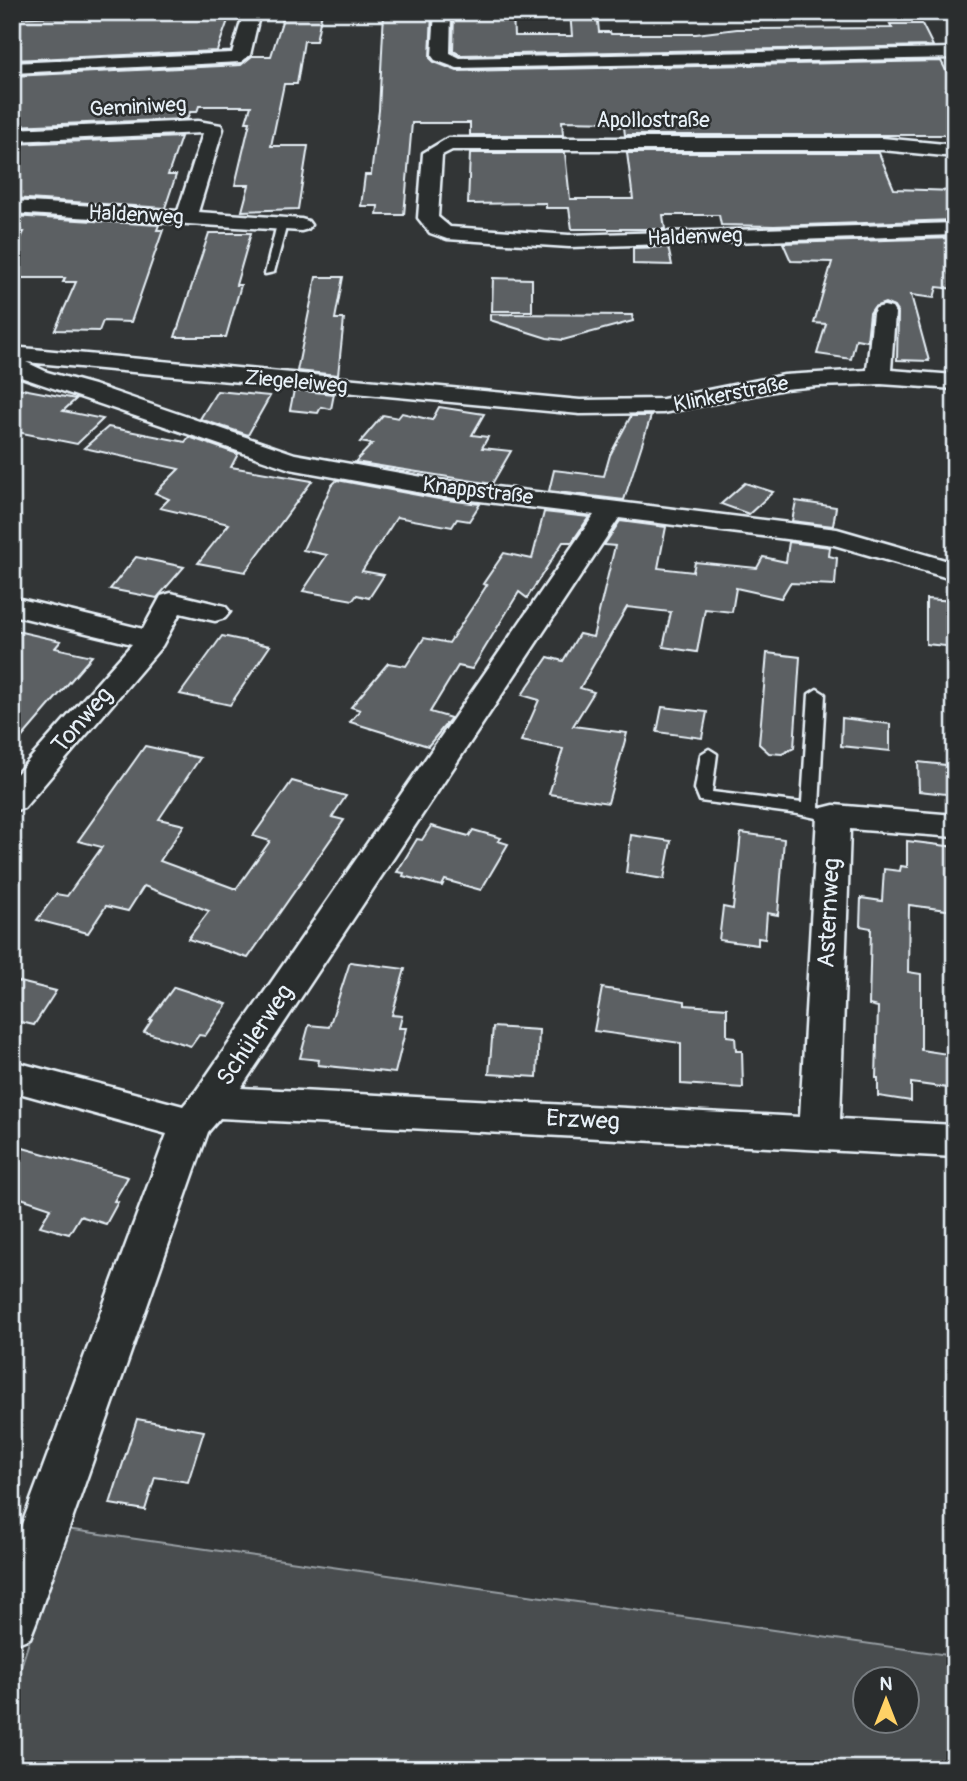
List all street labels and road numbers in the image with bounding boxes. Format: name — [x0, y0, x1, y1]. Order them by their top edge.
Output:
street label: Geminiweg — [89, 91, 187, 123]
street label: Apollostraße — [596, 107, 710, 134]
street label: Haldenweg — [88, 199, 184, 231]
street label: Haldenweg — [647, 222, 743, 252]
street label: Ziegeleiweg — [243, 364, 349, 400]
street label: Klinkerstraße — [671, 370, 791, 418]
street label: Knappstraße — [421, 471, 535, 511]
street label: Tonweg — [45, 681, 119, 759]
street label: Asternweg — [812, 857, 846, 969]
street label: Schülerweg — [211, 979, 299, 1091]
street label: Erzweg — [545, 1104, 621, 1136]

